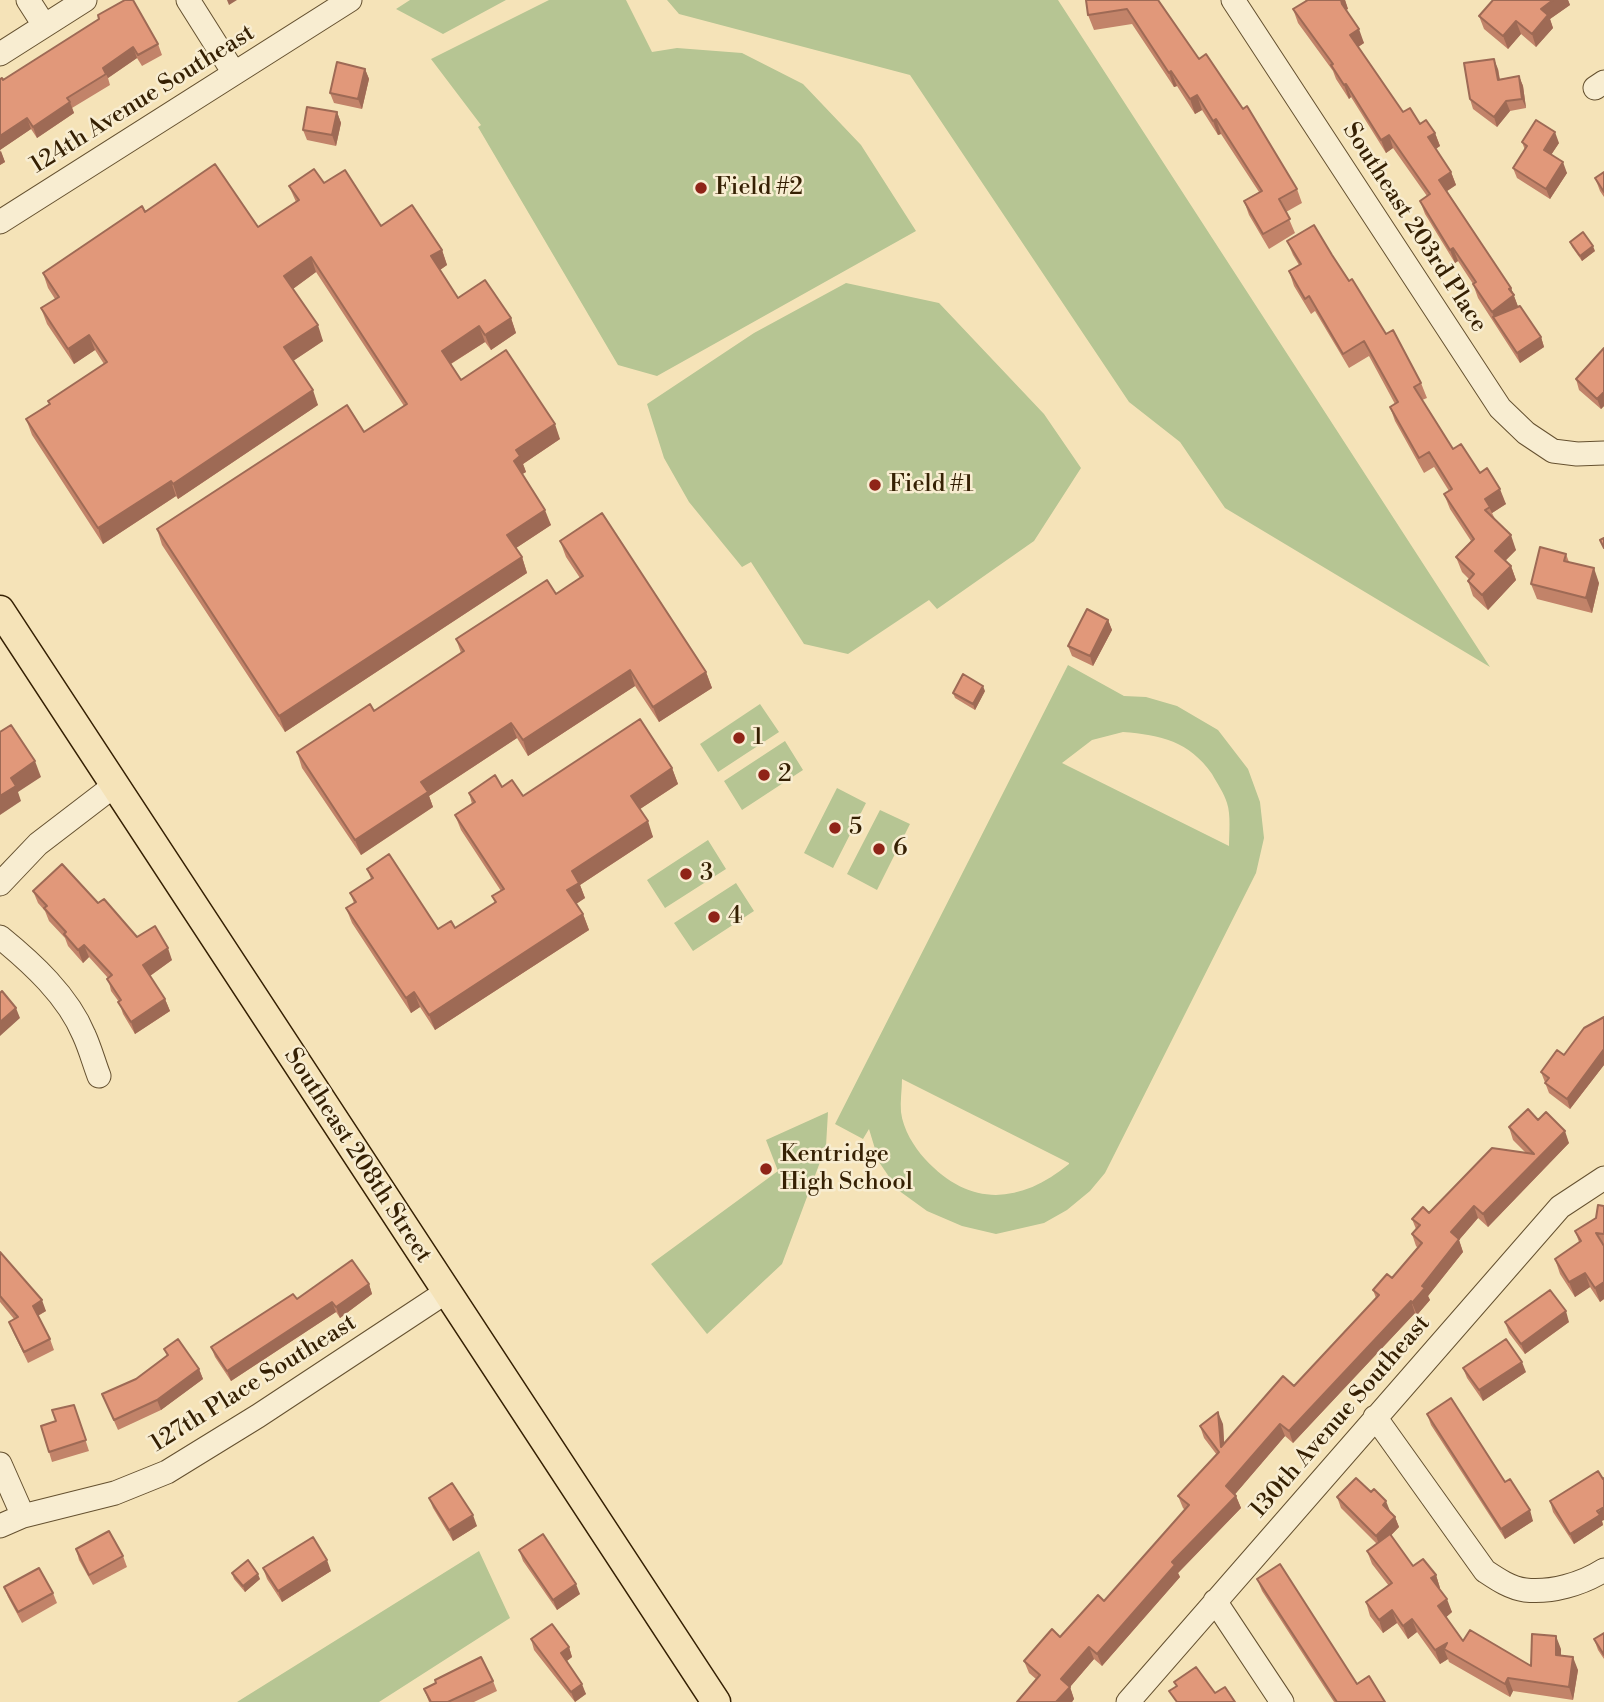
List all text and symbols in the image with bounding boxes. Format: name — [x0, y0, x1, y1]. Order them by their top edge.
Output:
street label: 124th Avenue Southeast — [26, 19, 260, 181]
street label: Southeast 203rd Place — [1335, 118, 1493, 338]
place label: Field #2 — [715, 174, 803, 202]
marker: Field #2 — [693, 180, 709, 196]
place label: Field #1 — [889, 471, 974, 499]
marker: Field #1 — [867, 477, 883, 493]
place label: 1 — [753, 724, 763, 752]
marker: 1 — [731, 730, 747, 746]
place label: 2 — [778, 761, 792, 789]
marker: 2 — [756, 767, 772, 783]
place label: 5 — [849, 814, 862, 842]
marker: 5 — [827, 820, 843, 836]
place label: 6 — [893, 835, 908, 863]
marker: 6 — [871, 841, 887, 857]
place label: 3 — [700, 860, 713, 888]
marker: 3 — [678, 866, 694, 882]
place label: 4 — [728, 903, 742, 931]
marker: 4 — [706, 909, 722, 925]
street label: Southeast 208th Street — [277, 1043, 437, 1269]
place label: Kentridge High School — [780, 1141, 913, 1197]
marker: Kentridge High School — [758, 1161, 774, 1177]
street label: 127th Place Southeast — [146, 1309, 362, 1459]
street label: 130th Avenue Southeast — [1245, 1310, 1437, 1524]

